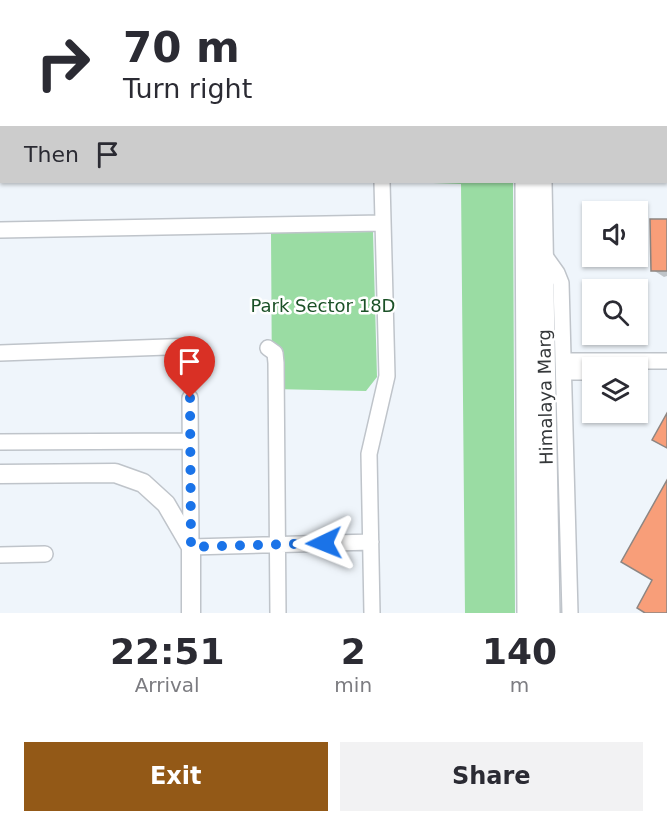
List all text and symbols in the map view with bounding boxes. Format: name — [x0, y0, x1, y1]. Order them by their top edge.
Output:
text: 70 m — [123, 23, 240, 72]
icon: right — [24, 24, 102, 102]
text: Turn right — [123, 73, 252, 104]
icon: arrive — [91, 138, 124, 171]
text: Then — [24, 142, 79, 167]
map controls — [582, 201, 648, 423]
button: sound — [582, 201, 648, 267]
button: search — [582, 279, 648, 345]
park label: Park Sector 18D — [251, 295, 395, 316]
street label: Himalaya Marg — [533, 329, 557, 465]
pin — [164, 336, 215, 398]
icon: arrive — [173, 345, 206, 378]
button: layers — [582, 357, 648, 423]
position arrow — [292, 511, 356, 575]
text: 22:51 — [110, 631, 224, 672]
text: 2 — [341, 631, 366, 672]
text: 140 — [482, 631, 557, 672]
text: Arrival — [135, 673, 200, 697]
text: min — [334, 673, 372, 697]
text: m — [510, 673, 529, 697]
button: Exit — [24, 742, 328, 811]
button: Share — [340, 742, 643, 811]

